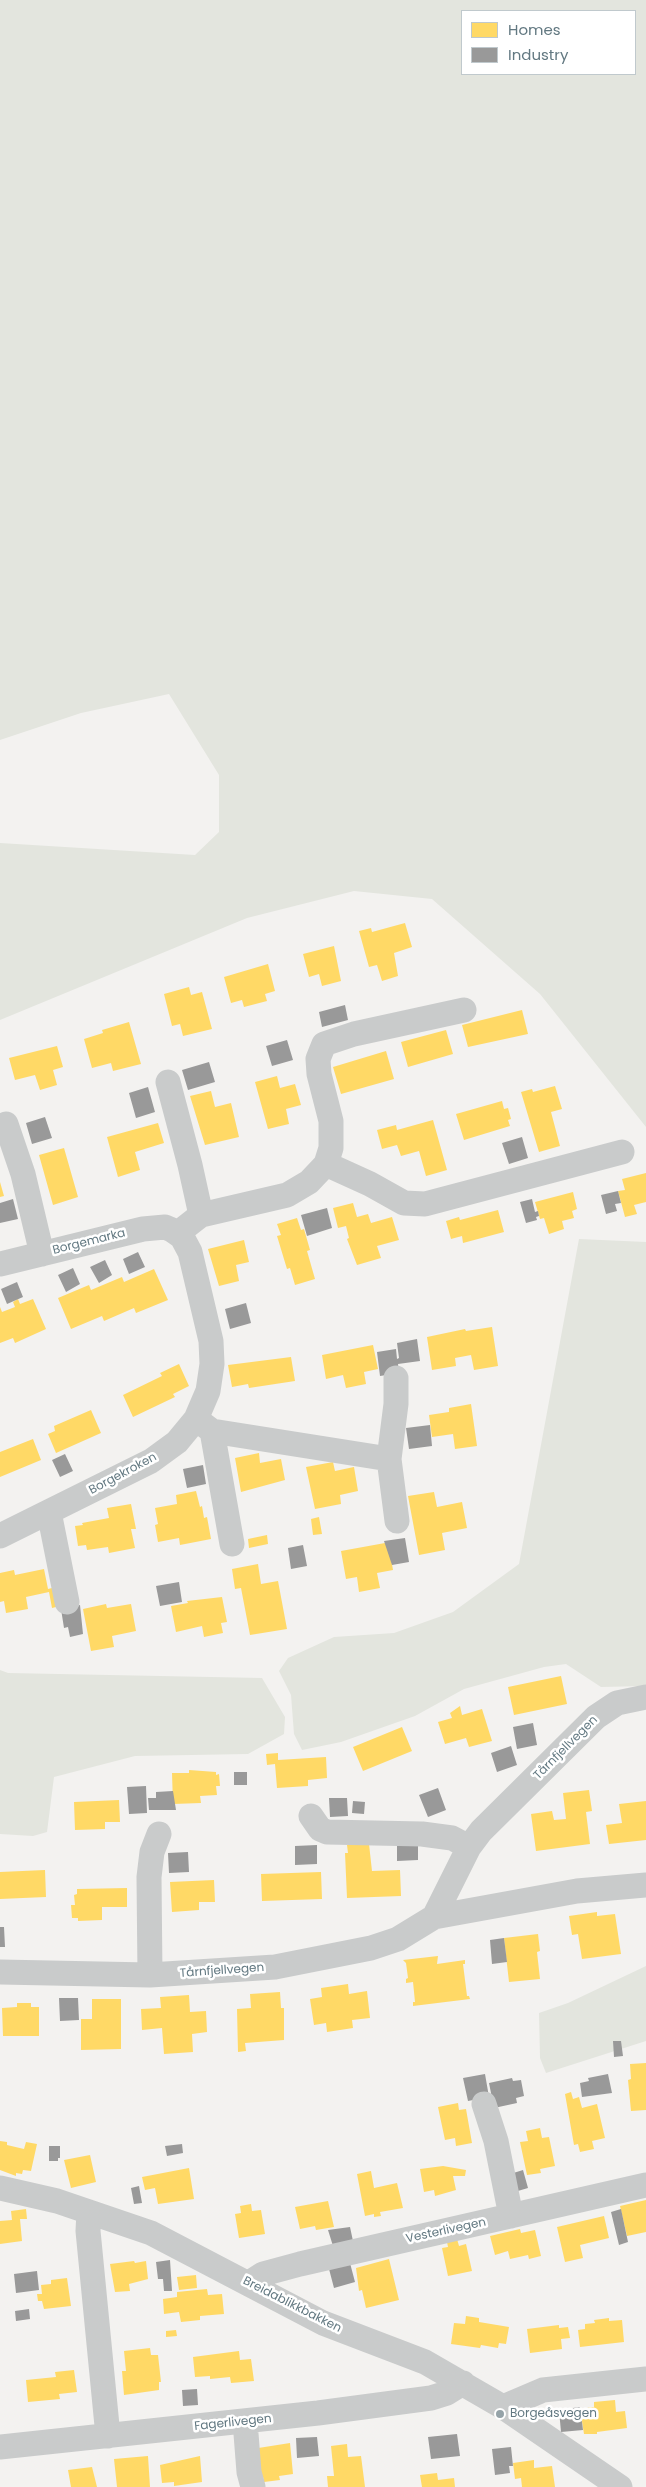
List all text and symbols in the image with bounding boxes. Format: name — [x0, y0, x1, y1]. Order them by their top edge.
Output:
legend — [461, 10, 636, 75]
text: Homes — [508, 19, 561, 40]
text: Industry — [508, 44, 568, 65]
street label: Borgemarka — [51, 1226, 127, 1258]
street label: Borgekroken — [87, 1450, 159, 1498]
street label: Tårnfjellvegen — [531, 1713, 601, 1783]
street label: Tårnfjellvegen — [179, 1961, 265, 1981]
street label: Vesterlivegen — [405, 2215, 487, 2247]
street label: Breidablikkbakken — [240, 2274, 344, 2336]
place label: Borgeåsvegen — [510, 2407, 597, 2421]
marker: Borgeåsvegen — [494, 2408, 506, 2420]
street label: Fagerlivegen — [194, 2412, 272, 2434]

